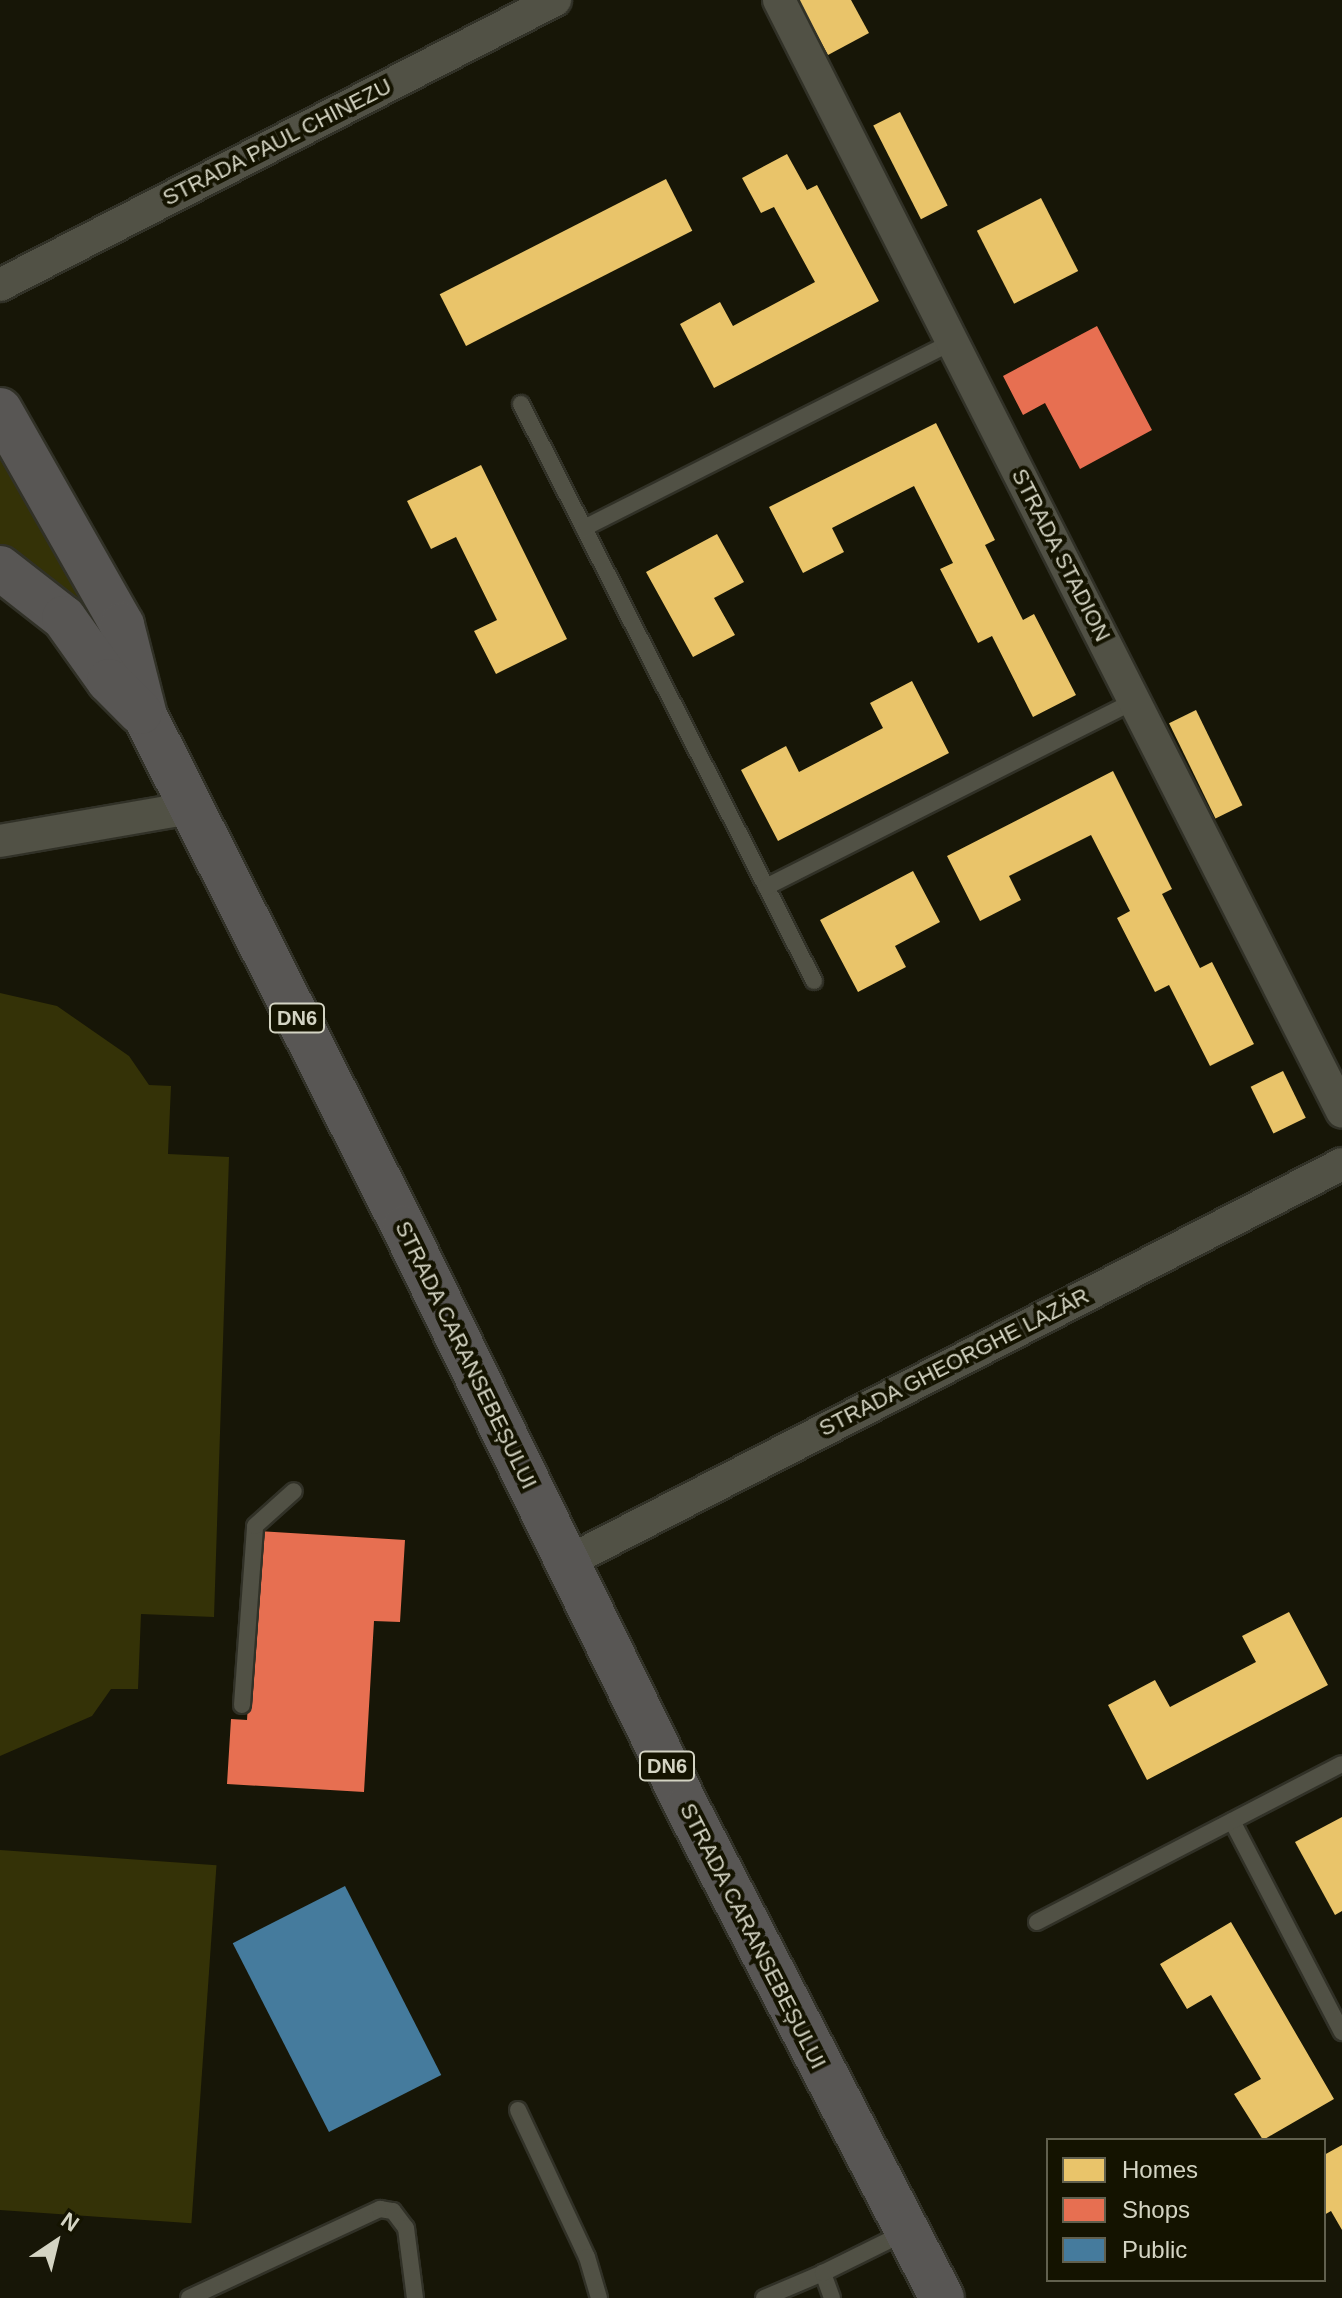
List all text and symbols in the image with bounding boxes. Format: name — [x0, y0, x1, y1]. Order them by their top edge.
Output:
street label: STRADA PAUL CHINEZU — [157, 72, 397, 212]
street label: STRADA STADION — [1006, 464, 1116, 646]
road number: DN6 — [267, 1002, 327, 1034]
street label: STRADA CARANSEBEȘULUI — [389, 1216, 543, 1494]
street label: STRADA GHEORGHE LAZĂR — [814, 1282, 1094, 1442]
road number: DN6 — [637, 1750, 697, 1782]
street label: STRADA CARANSEBEȘULUI — [674, 1798, 832, 2074]
legend — [1046, 2138, 1326, 2282]
text: Homes — [1122, 2156, 1198, 2183]
text: Shops — [1122, 2196, 1190, 2223]
north arrow — [16, 2202, 96, 2282]
text: N — [56, 2207, 84, 2237]
text: Public — [1122, 2236, 1187, 2263]

